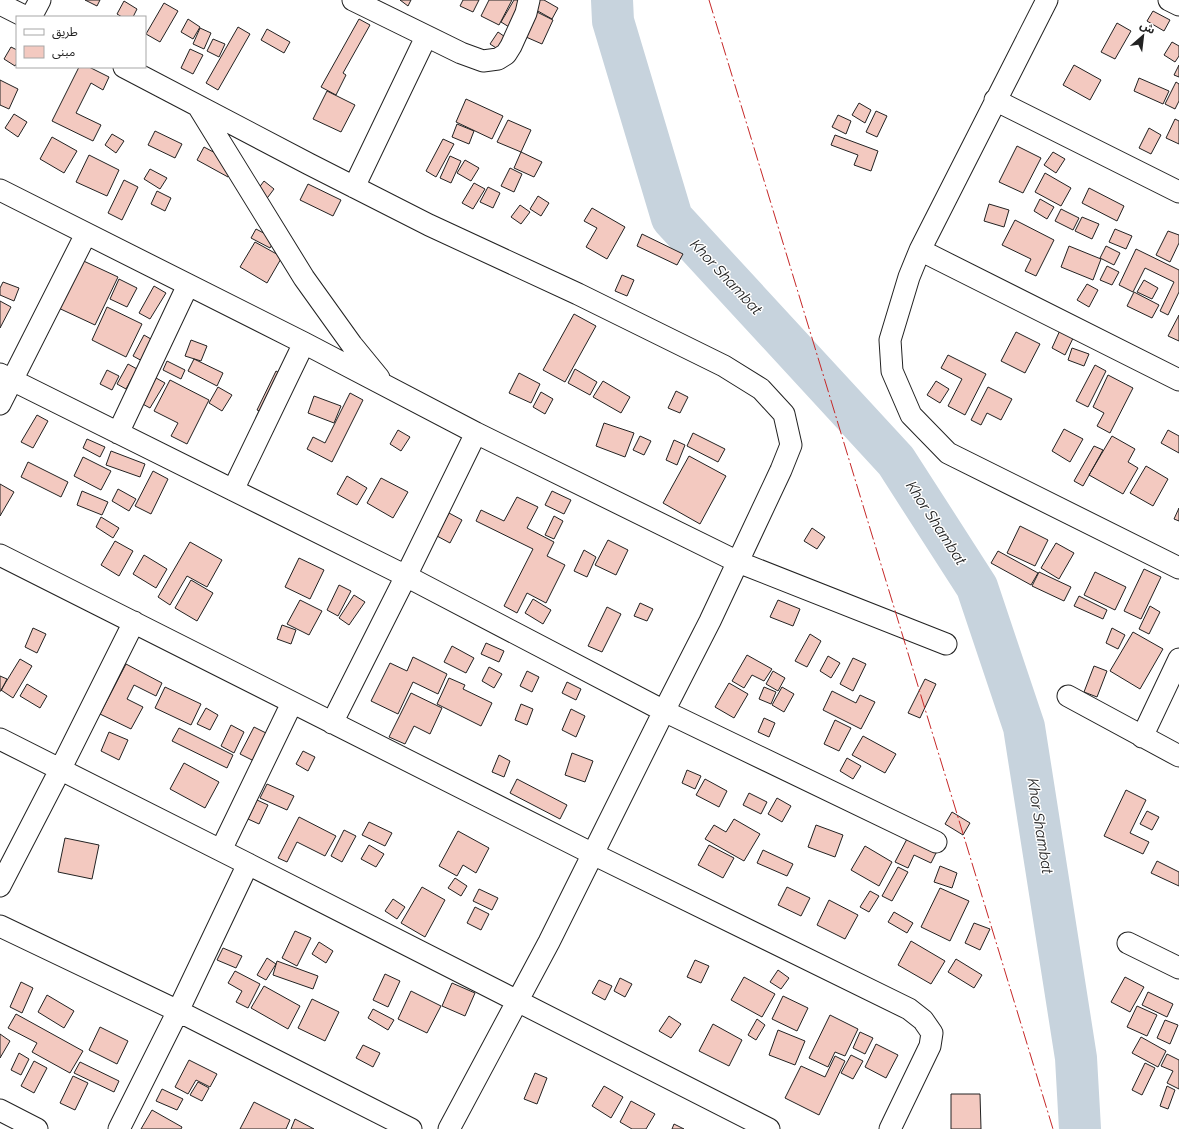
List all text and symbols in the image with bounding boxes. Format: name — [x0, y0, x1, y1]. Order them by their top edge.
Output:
legend — [16, 16, 146, 68]
north arrow — [1123, 16, 1163, 56]
text: ش — [1138, 18, 1157, 37]
text: طريق — [52, 25, 78, 40]
text: مبنى — [52, 45, 75, 59]
water label: Khor Shambat — [686, 235, 766, 319]
water label: Khor Shambat — [902, 478, 970, 569]
water label: Khor Shambat — [1024, 777, 1056, 875]

